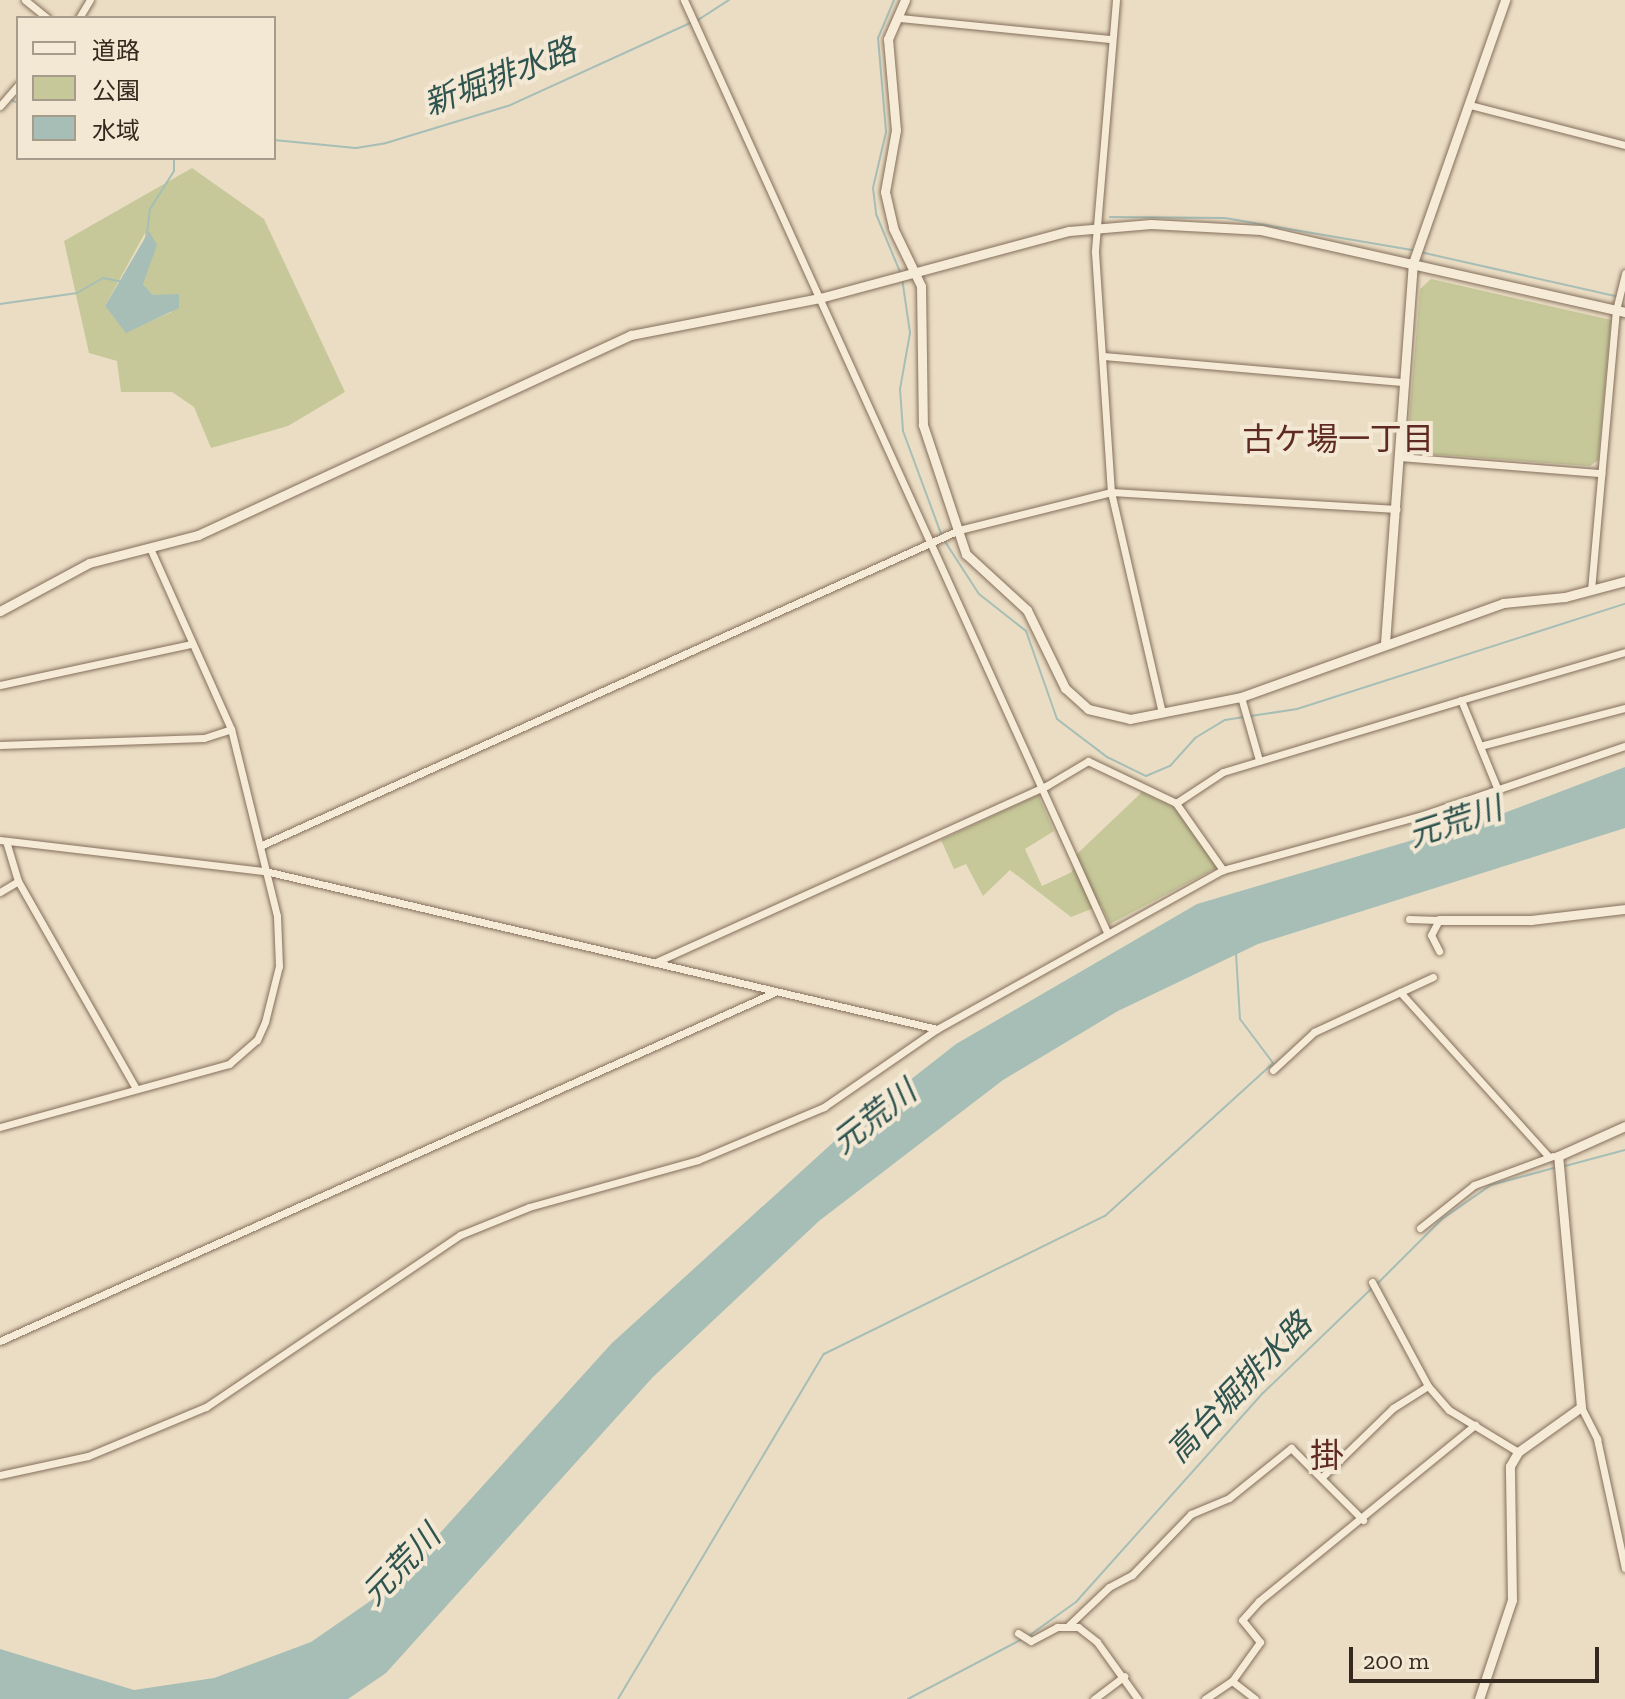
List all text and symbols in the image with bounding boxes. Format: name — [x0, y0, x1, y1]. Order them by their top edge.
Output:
legend — [16, 16, 276, 160]
water label: 新堀排水路 — [418, 30, 582, 124]
text: 道路 — [92, 36, 140, 65]
text: 公園 — [92, 76, 140, 105]
text: 水域 — [92, 116, 140, 145]
district label: 古ケ場一丁目 — [1242, 420, 1434, 458]
water label: 元荒川 — [1403, 789, 1507, 855]
water label: 元荒川 — [824, 1072, 924, 1162]
water label: 高台堀排水路 — [1159, 1306, 1319, 1470]
district label: 掛 — [1310, 1436, 1344, 1476]
water label: 元荒川 — [354, 1517, 448, 1613]
scale bar — [1353, 1631, 1603, 1681]
text: 200 m — [1363, 1646, 1429, 1675]

